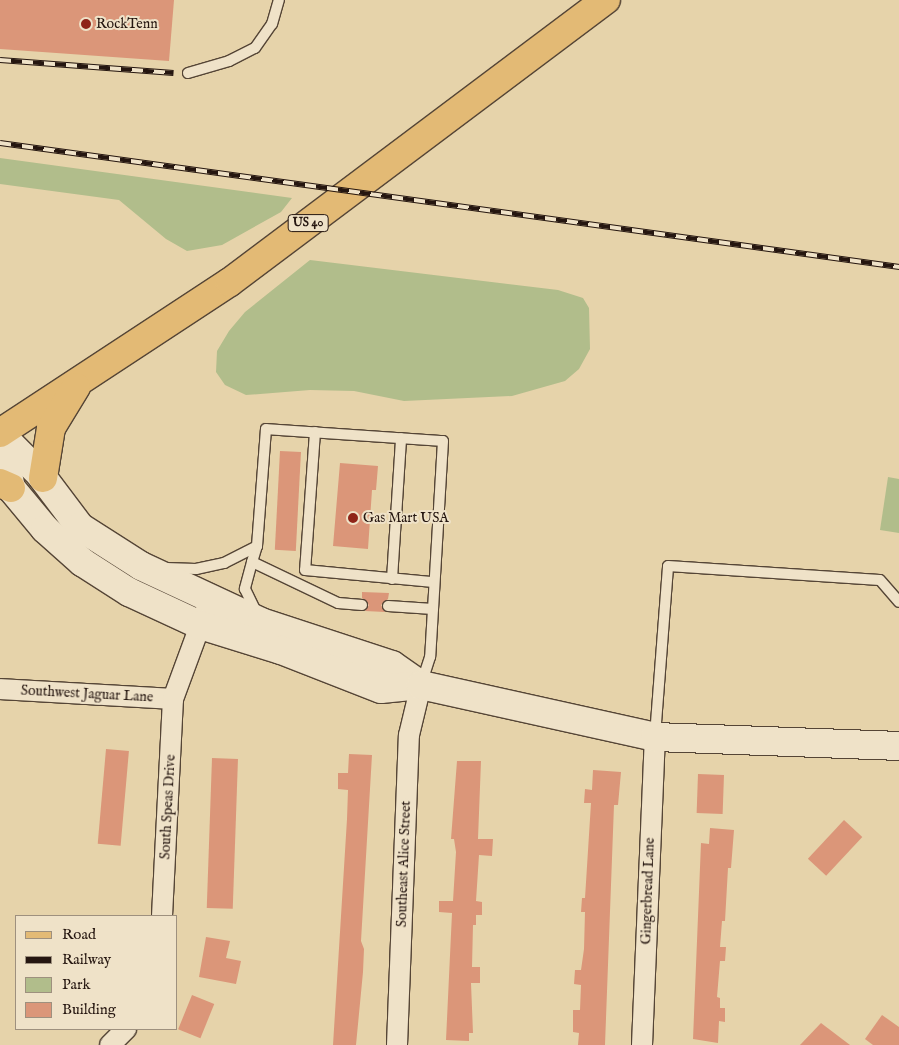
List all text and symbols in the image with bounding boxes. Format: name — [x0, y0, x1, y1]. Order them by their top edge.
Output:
place label: RockTenn — [96, 16, 158, 32]
marker: RockTenn — [80, 18, 92, 30]
road number: US 40 — [287, 214, 329, 232]
place label: Gas Mart USA — [363, 510, 449, 526]
marker: Gas Mart USA — [347, 512, 359, 524]
street label: Southwest Jaguar Lane — [20, 682, 154, 706]
street label: South Speas Drive — [157, 754, 179, 860]
street label: Southeast Alice Street — [393, 800, 415, 928]
street label: Gingerbread Lane — [638, 837, 658, 945]
legend — [15, 915, 178, 1030]
text: Road — [62, 925, 96, 944]
text: Railway — [62, 950, 111, 969]
text: Park — [62, 975, 91, 994]
text: Building — [62, 1000, 116, 1019]

